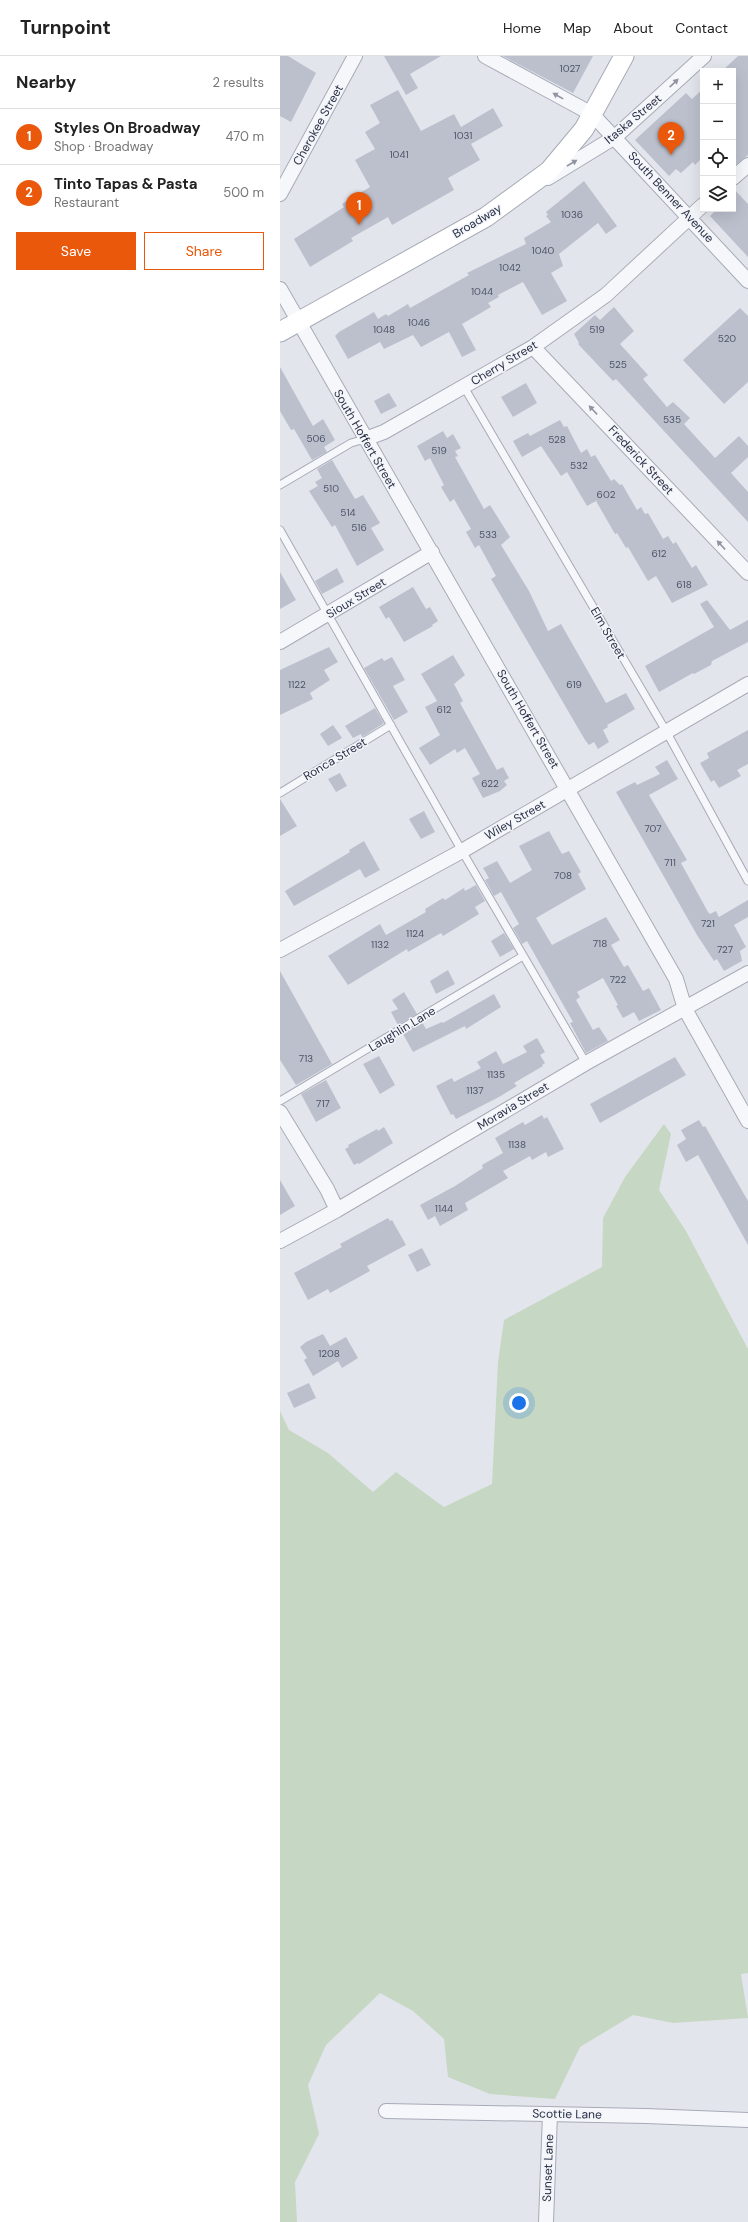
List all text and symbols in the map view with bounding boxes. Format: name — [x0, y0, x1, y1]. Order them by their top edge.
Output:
text: Turnpoint — [20, 15, 111, 40]
text: Home — [503, 19, 541, 37]
text: Map — [563, 19, 591, 37]
text: About — [613, 19, 653, 37]
text: Contact — [675, 19, 728, 37]
house number: 1027 — [560, 62, 580, 75]
map controls — [700, 68, 736, 212]
button: + — [700, 68, 736, 104]
text: Nearby — [16, 71, 76, 93]
text: 2 results — [213, 74, 264, 91]
one-way arrow — [669, 79, 679, 88]
street label: Cherokee Street — [289, 81, 347, 168]
street label: Itaska Street — [601, 90, 665, 148]
one-way arrow — [552, 92, 564, 99]
button: − — [700, 104, 736, 140]
text: Styles On Broadway — [54, 118, 201, 138]
pin: 2 — [658, 122, 684, 155]
text: 1 — [27, 128, 31, 145]
text: 470 m — [225, 128, 264, 145]
house number: 1031 — [454, 129, 472, 142]
text: Shop · Broadway — [54, 138, 153, 155]
button: locate — [700, 140, 736, 176]
house number: 1041 — [389, 148, 409, 161]
street label: South Benner Avenue — [625, 148, 717, 246]
one-way arrow — [566, 160, 578, 167]
text: Tinto Tapas & Pasta — [54, 174, 198, 194]
button: layers — [700, 176, 736, 212]
text: 2 — [25, 184, 33, 201]
text: 500 m — [223, 184, 264, 201]
pin: 1 — [346, 192, 372, 225]
text: Restaurant — [54, 194, 119, 211]
street label: Broadway — [449, 200, 505, 242]
house number: 1036 — [561, 208, 583, 221]
button: Save — [16, 232, 136, 270]
button: Share — [144, 232, 264, 270]
house number: 1040 — [532, 244, 555, 257]
house number: 1042 — [499, 261, 521, 274]
house number: 1044 — [471, 285, 493, 298]
house number: 1046 — [408, 316, 430, 329]
house number: 1048 — [373, 323, 395, 336]
house number: 519 — [589, 323, 605, 336]
house number: 520 — [718, 332, 736, 345]
street label: Cherry Street — [468, 337, 541, 389]
house number: 525 — [609, 358, 627, 371]
street label: South Hoffert Street — [330, 386, 400, 492]
one-way arrow — [589, 405, 598, 415]
house number: 535 — [663, 413, 681, 426]
street label: Frederick Street — [605, 422, 677, 498]
house number: 506 — [306, 432, 326, 445]
house number: 528 — [548, 433, 566, 446]
house number: 519 — [431, 444, 447, 457]
house number: 532 — [570, 459, 588, 472]
house number: 510 — [323, 482, 339, 495]
house number: 602 — [597, 488, 616, 501]
house number: 514 — [340, 506, 356, 519]
house number: 516 — [351, 521, 367, 534]
house number: 533 — [479, 528, 497, 541]
one-way arrow — [716, 540, 726, 550]
house number: 612 — [651, 547, 667, 560]
street label: Sioux Street — [323, 574, 389, 622]
house number: 618 — [676, 578, 692, 591]
street label: Elm Street — [587, 604, 629, 662]
street label: South Hoffert Street — [493, 666, 563, 772]
house number: 1122 — [288, 678, 306, 691]
house number: 619 — [566, 678, 582, 691]
house number: 612 — [436, 703, 452, 716]
street label: Ronca Street — [300, 734, 370, 784]
house number: 622 — [481, 777, 499, 790]
street label: Wiley Street — [482, 796, 549, 844]
house number: 707 — [644, 822, 662, 835]
house number: 711 — [664, 856, 676, 869]
house number: 708 — [554, 869, 572, 882]
house number: 721 — [701, 917, 715, 930]
house number: 1124 — [406, 927, 424, 940]
house number: 718 — [593, 937, 607, 950]
house number: 1132 — [371, 938, 389, 951]
house number: 727 — [717, 943, 733, 956]
house number: 722 — [610, 973, 627, 986]
street label: Laughlin Lane — [366, 1003, 439, 1055]
house number: 713 — [299, 1052, 313, 1065]
house number: 1135 — [487, 1068, 505, 1081]
street label: Moravia Street — [474, 1078, 552, 1134]
house number: 1137 — [466, 1084, 484, 1097]
house number: 717 — [316, 1097, 330, 1110]
house number: 1138 — [508, 1138, 526, 1151]
house number: 1144 — [435, 1202, 453, 1215]
house number: 1208 — [318, 1347, 340, 1360]
your location — [509, 1393, 529, 1413]
street label: Scottie Lane — [532, 2105, 602, 2123]
street label: Sunset Lane — [539, 2134, 557, 2202]

